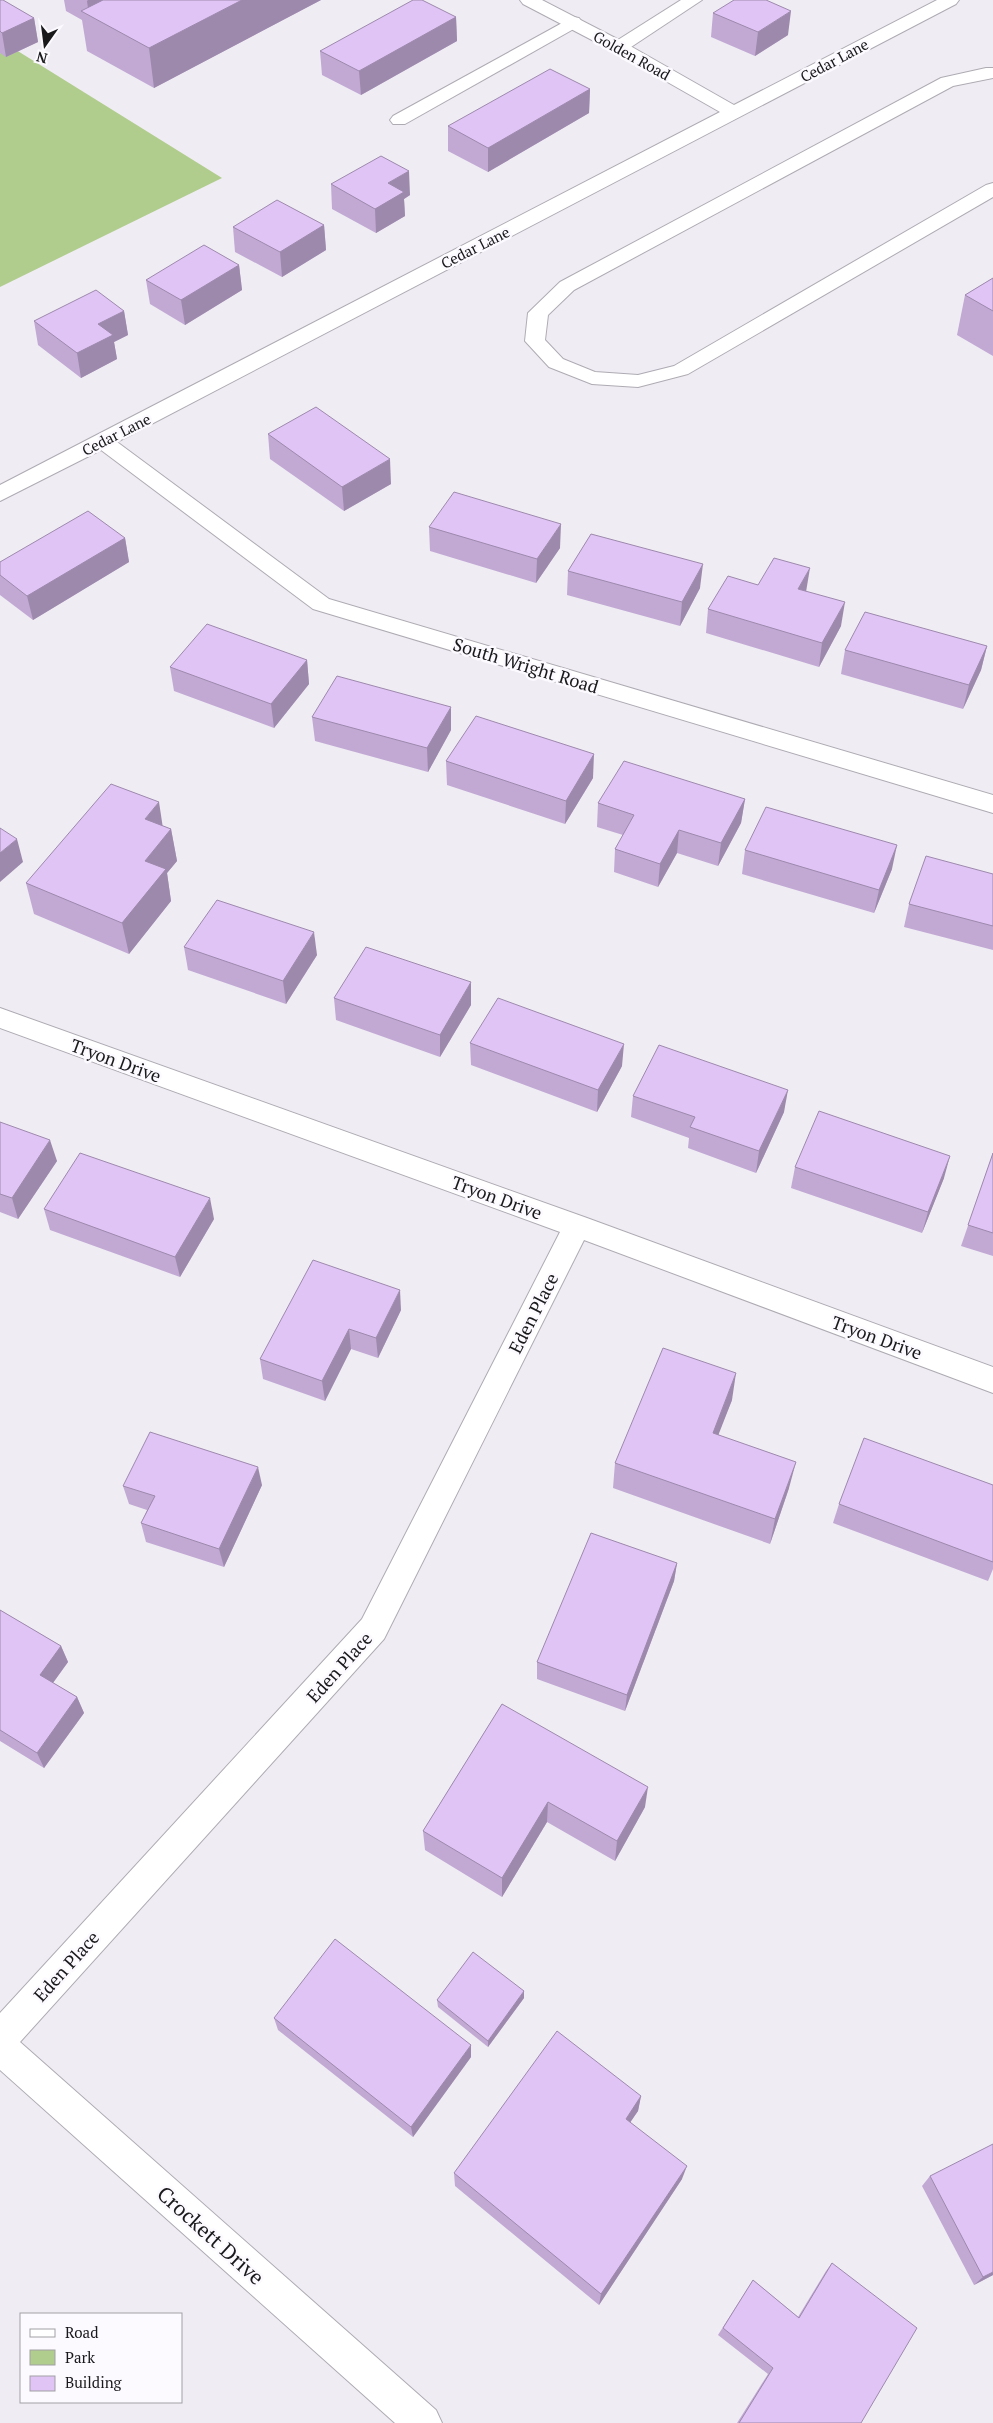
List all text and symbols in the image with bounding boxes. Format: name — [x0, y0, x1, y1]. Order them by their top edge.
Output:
north arrow — [20, 20, 70, 70]
street label: Golden Road — [590, 26, 674, 84]
street label: Cedar Lane — [796, 34, 872, 86]
text: N — [34, 48, 49, 69]
street label: Cedar Lane — [437, 221, 513, 273]
street label: Cedar Lane — [78, 408, 154, 460]
street label: South Wright Road — [450, 631, 602, 699]
street label: Tryon Drive — [67, 1033, 165, 1087]
street label: Tryon Drive — [448, 1170, 546, 1224]
street label: Eden Place — [503, 1269, 563, 1357]
street label: Tryon Drive — [828, 1310, 926, 1364]
street label: Eden Place — [301, 1627, 377, 1707]
street label: Eden Place — [28, 1926, 104, 2006]
street label: Crockett Drive — [152, 2179, 270, 2291]
legend — [20, 2313, 182, 2403]
text: Road — [65, 2322, 98, 2342]
text: Park — [65, 2347, 95, 2367]
text: Building — [65, 2372, 123, 2392]

